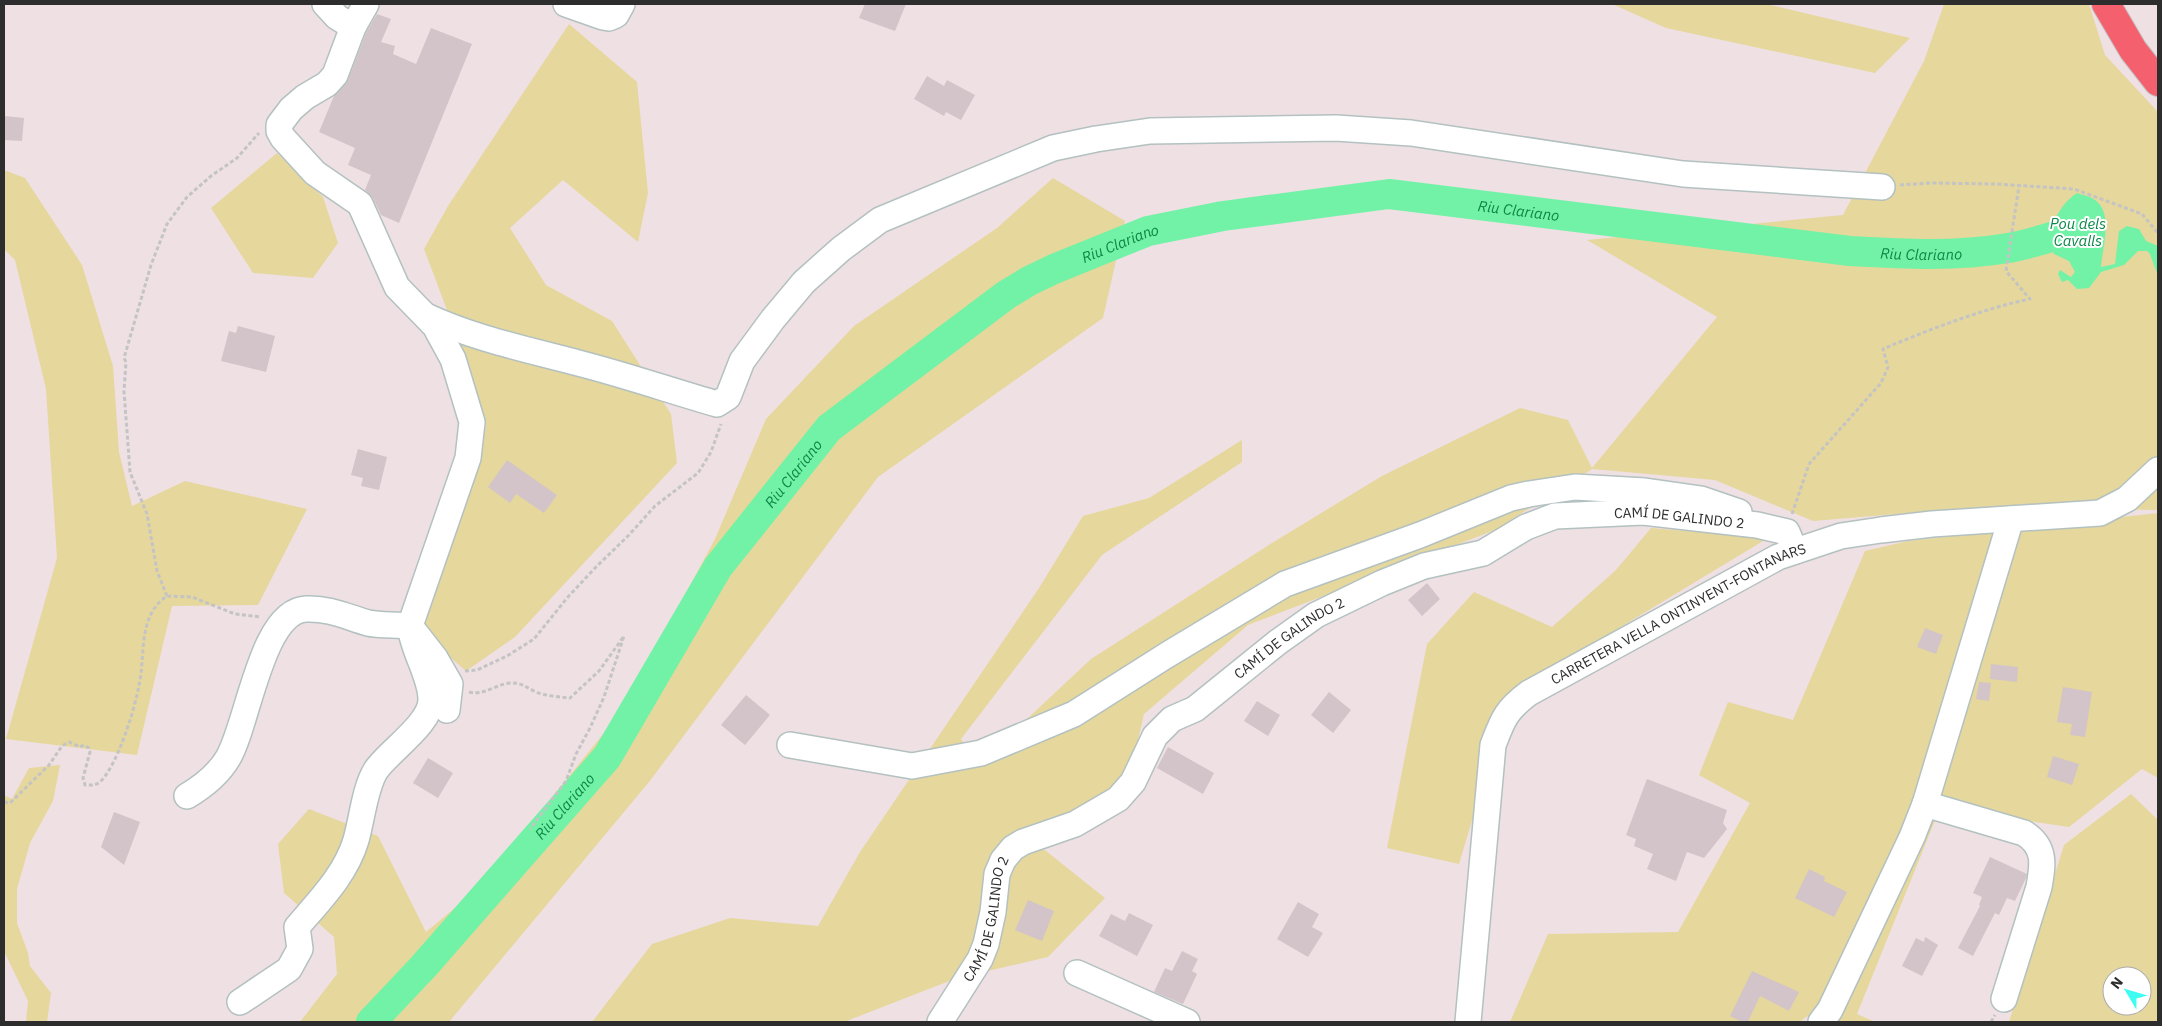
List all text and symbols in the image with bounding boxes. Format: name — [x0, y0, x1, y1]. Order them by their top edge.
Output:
water label: Riu Clariano — [1477, 196, 1561, 225]
water label: Pou dels Cavalls — [2050, 214, 2106, 250]
water label: Riu Clariano — [1078, 220, 1160, 267]
water label: Riu Clariano — [1880, 243, 1963, 264]
water label: Riu Clariano — [760, 435, 826, 511]
street label: CAMÍ DE GALINDO 2 — [1614, 502, 1745, 533]
street label: CARRETERA VELLA ONTINYENT-FONTANARS — [1547, 539, 1808, 688]
street label: CAMÍ DE GALINDO 2 — [1230, 594, 1347, 683]
water label: Riu Clariano — [530, 769, 598, 843]
street label: CAMÍ DE GALINDO 2 — [959, 853, 1013, 985]
north arrow — [2102, 966, 2152, 1016]
text: N — [2107, 973, 2127, 993]

